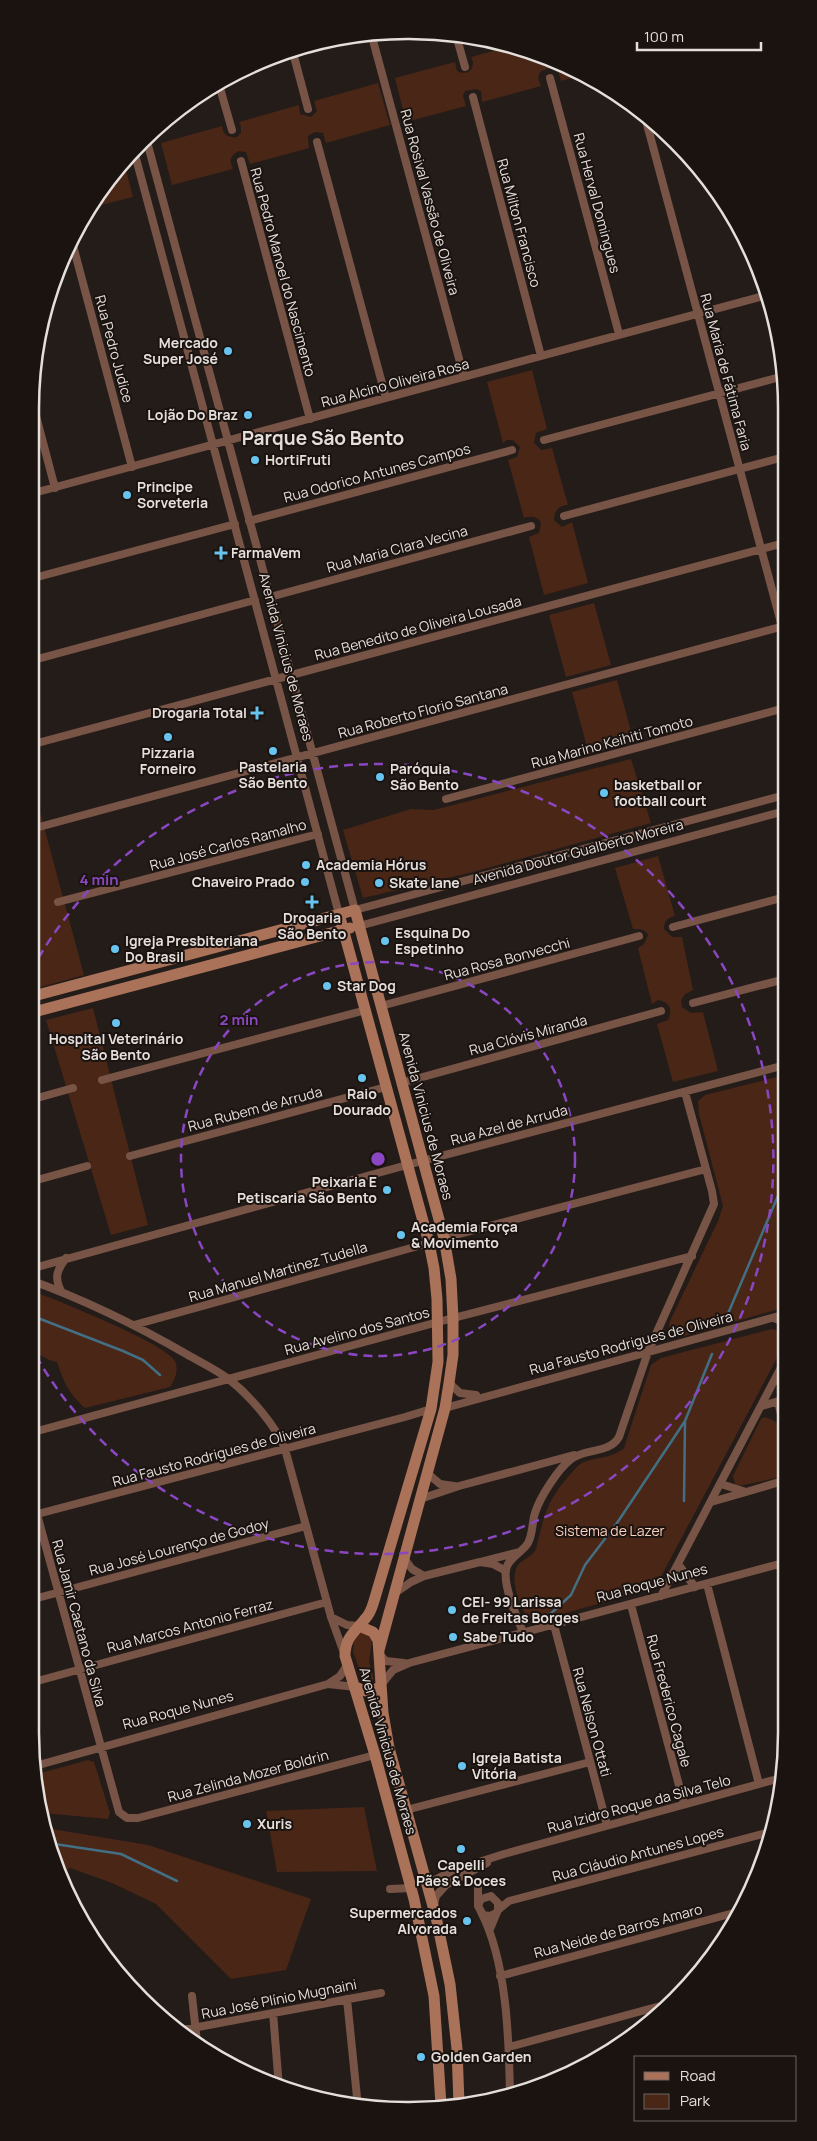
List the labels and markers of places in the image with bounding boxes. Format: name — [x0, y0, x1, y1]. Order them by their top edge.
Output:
place label: Mercado Super José — [143, 333, 218, 368]
marker: Mercado Super José — [222, 345, 234, 357]
place label: Lojão Do Braz — [147, 405, 238, 424]
marker: Lojão Do Braz — [242, 409, 254, 421]
place label: HortiFruti — [265, 450, 331, 469]
marker: HortiFruti — [249, 454, 261, 466]
place label: Principe Sorveteria — [137, 477, 208, 512]
marker: Principe Sorveteria — [121, 489, 133, 501]
place label: FarmaVem — [231, 543, 301, 562]
marker: FarmaVem — [215, 547, 227, 559]
place label: Drogaria Total — [152, 703, 247, 722]
marker: Drogaria Total — [251, 707, 263, 719]
marker: Pizzaria Forneiro — [162, 731, 174, 743]
place label: Pizzaria Forneiro — [140, 743, 197, 778]
marker: Pastelaria São Bento — [267, 745, 279, 757]
place label: Pastelaria São Bento — [239, 757, 308, 792]
place label: Paróquia São Bento — [390, 759, 459, 794]
marker: Paróquia São Bento — [374, 771, 386, 783]
place label: basketball or football court — [614, 775, 707, 810]
marker: basketball or football court — [598, 787, 610, 799]
place label: Academia Hórus — [316, 855, 427, 874]
marker: Academia Hórus — [300, 859, 312, 871]
place label: Chaveiro Prado — [192, 872, 295, 891]
place label: Skate lane — [389, 873, 460, 892]
marker: Chaveiro Prado — [299, 876, 311, 888]
marker: Skate lane — [373, 877, 385, 889]
marker: Drogaria São Bento — [306, 896, 318, 908]
place label: Drogaria São Bento — [278, 908, 347, 943]
place label: Esquina Do Espetinho — [395, 923, 471, 958]
place label: Igreja Presbiteriana Do Brasil — [125, 931, 258, 966]
marker: Esquina Do Espetinho — [379, 935, 391, 947]
marker: Igreja Presbiteriana Do Brasil — [109, 943, 121, 955]
place label: Star Dog — [337, 976, 396, 995]
marker: Star Dog — [321, 980, 333, 992]
marker: Hospital Veterinário São Bento — [110, 1017, 122, 1029]
place label: Hospital Veterinário São Bento — [49, 1029, 184, 1064]
marker: Raio Dourado — [356, 1072, 368, 1084]
place label: Raio Dourado — [333, 1084, 391, 1119]
centre of rings — [369, 1150, 387, 1168]
place label: Peixaria E Petiscaria São Bento — [237, 1172, 377, 1207]
marker: Peixaria E Petiscaria São Bento — [381, 1184, 393, 1196]
place label: Academia Força & Movimento — [411, 1217, 518, 1252]
marker: Academia Força & Movimento — [395, 1229, 407, 1241]
place label: CEI- 99 Larissa de Freitas Borges — [462, 1592, 579, 1627]
marker: CEI- 99 Larissa de Freitas Borges — [446, 1604, 458, 1616]
place label: Sabe Tudo — [463, 1627, 534, 1646]
marker: Sabe Tudo — [447, 1631, 459, 1643]
place label: Igreja Batista Vitória — [472, 1748, 562, 1783]
marker: Igreja Batista Vitória — [456, 1760, 468, 1772]
place label: Xuris — [257, 1814, 292, 1833]
marker: Xuris — [241, 1818, 253, 1830]
marker: Capelli Pães & Doces — [455, 1843, 467, 1855]
place label: Capelli Pães & Doces — [416, 1855, 506, 1890]
place label: Supermercados Alvorada — [349, 1903, 457, 1938]
marker: Supermercados Alvorada — [461, 1915, 473, 1927]
place label: Golden Garden — [431, 2047, 532, 2066]
marker: Golden Garden — [415, 2051, 427, 2063]

